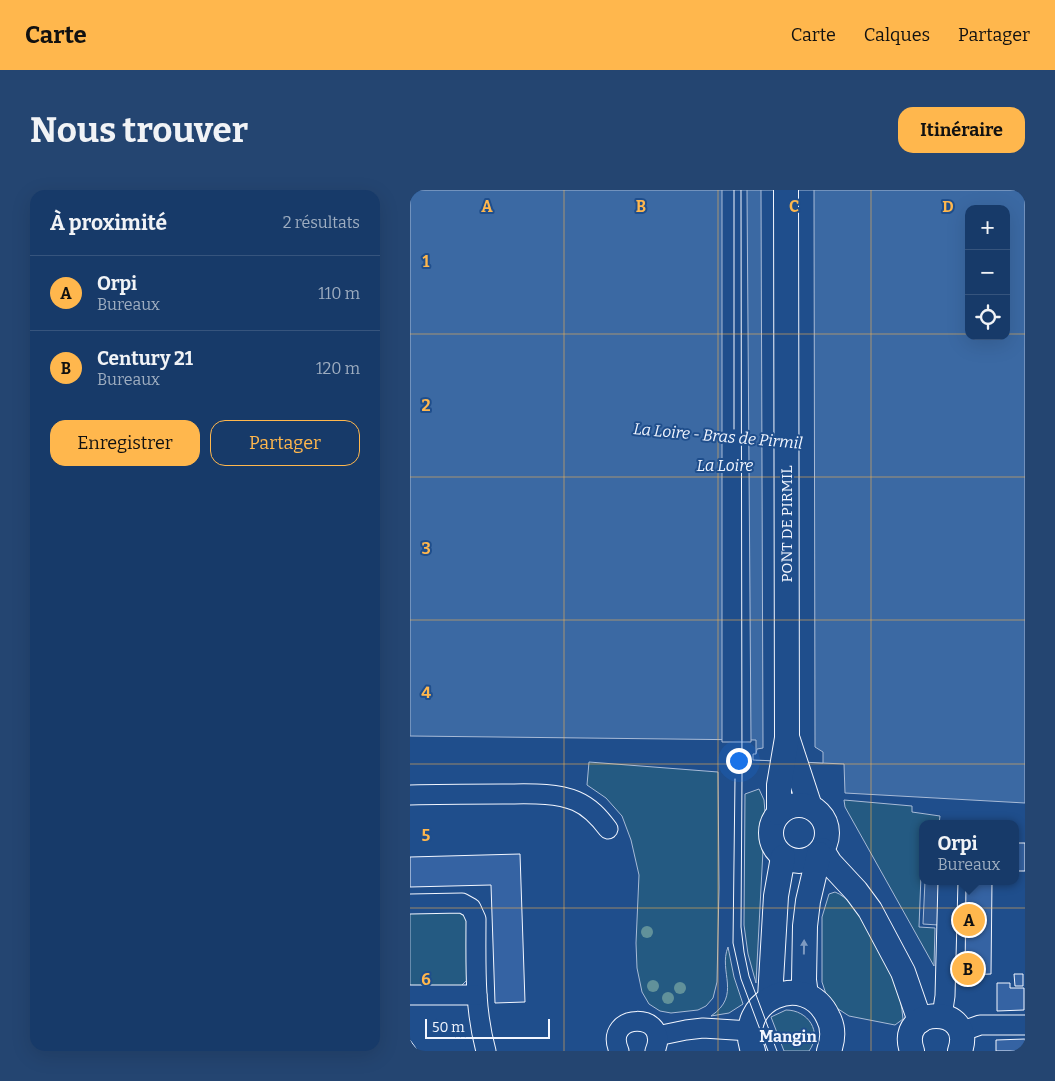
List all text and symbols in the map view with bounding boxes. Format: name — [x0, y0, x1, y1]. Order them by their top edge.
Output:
text: Carte — [25, 21, 87, 49]
text: Carte — [791, 24, 836, 46]
text: Calques — [864, 24, 930, 46]
text: Partager — [958, 24, 1030, 46]
button: Itinéraire — [898, 107, 1025, 153]
text: Nous trouver — [30, 109, 248, 151]
text: A — [481, 197, 493, 216]
text: B — [636, 197, 646, 216]
text: C — [789, 197, 799, 216]
text: D — [942, 197, 954, 216]
map controls — [965, 205, 1010, 340]
button: + — [965, 205, 1010, 250]
text: À proximité — [50, 210, 167, 236]
text: 2 résultats — [283, 213, 360, 232]
button: − — [965, 250, 1010, 295]
text: 1 — [423, 252, 430, 271]
text: Orpi — [97, 272, 137, 295]
text: A — [60, 284, 72, 303]
text: 110 m — [318, 284, 360, 303]
text: Bureaux — [97, 295, 160, 314]
button: locate — [965, 295, 1010, 340]
text: Century 21 — [97, 347, 193, 370]
text: B — [61, 359, 71, 378]
text: 120 m — [316, 359, 360, 378]
text: Bureaux — [97, 370, 160, 389]
text: 2 — [421, 396, 431, 415]
water label: La Loire - Bras de Pirmil — [633, 419, 803, 453]
button: Enregistrer — [50, 420, 200, 466]
button: Partager — [210, 420, 360, 466]
water label: La Loire — [697, 456, 753, 475]
street label: PONT DE PIRMIL — [778, 465, 796, 583]
text: 3 — [421, 539, 431, 558]
text: 4 — [421, 683, 431, 702]
your location — [726, 748, 752, 774]
popup — [919, 820, 1019, 885]
text: 5 — [422, 826, 431, 845]
text: Orpi — [938, 832, 978, 855]
text: Bureaux — [938, 855, 1000, 874]
pin: A — [953, 901, 985, 939]
one-way arrow — [800, 939, 808, 955]
pin: B — [952, 950, 984, 988]
text: 6 — [421, 970, 431, 989]
scale bar — [425, 1016, 550, 1039]
text: 50 m — [432, 1019, 465, 1036]
district label: Mangin — [759, 1027, 817, 1046]

